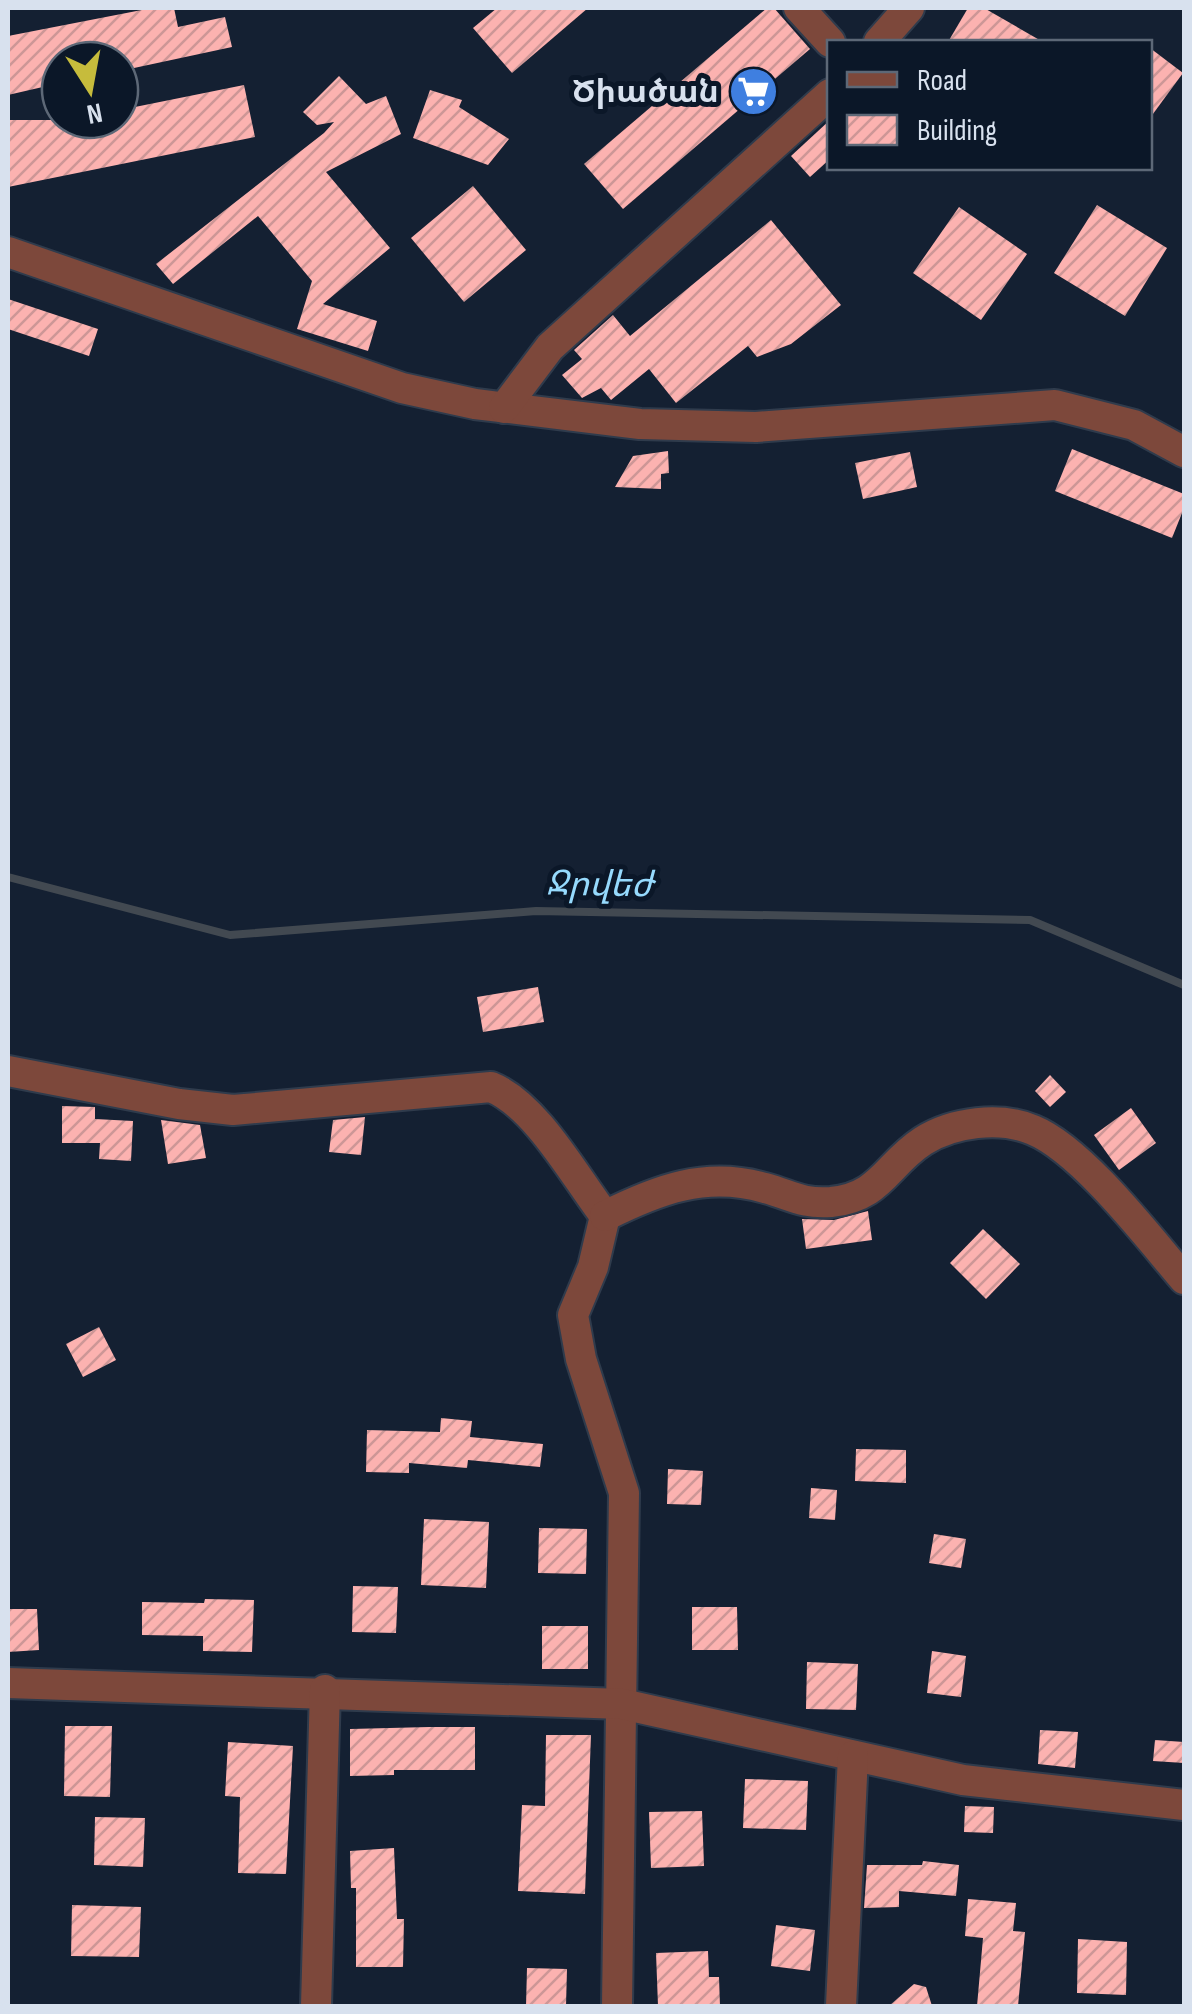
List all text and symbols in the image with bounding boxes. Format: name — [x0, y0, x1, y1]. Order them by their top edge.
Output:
north arrow — [40, 40, 140, 140]
legend — [827, 40, 1152, 170]
text: Road — [917, 63, 967, 99]
supermarket icon: Ծիածան — [728, 66, 780, 118]
place label: Ծիածան — [572, 73, 719, 112]
text: N — [84, 95, 105, 131]
text: Building — [917, 113, 997, 149]
water label: Ջրվեժ — [545, 863, 657, 908]

